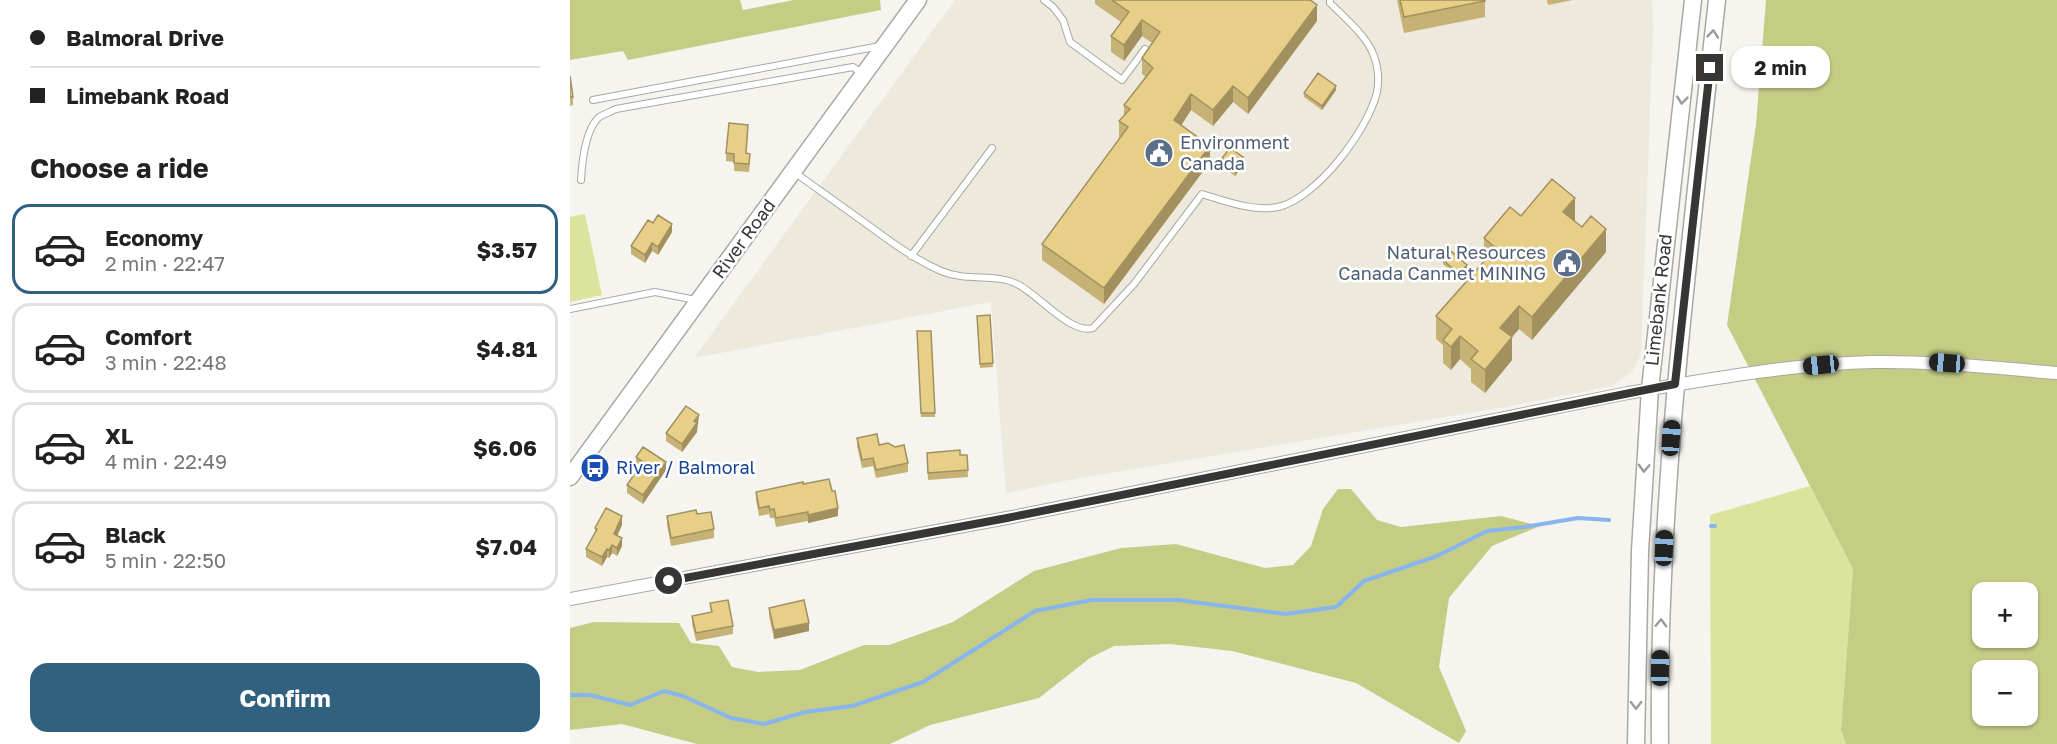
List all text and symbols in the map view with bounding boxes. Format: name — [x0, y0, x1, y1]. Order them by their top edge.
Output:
text: Balmoral Drive — [66, 24, 224, 51]
one-way arrow — [1707, 29, 1719, 38]
callout: 2 min — [1731, 47, 1830, 89]
route end — [1696, 54, 1723, 81]
text: 2 min — [1754, 55, 1807, 79]
text: Limebank Road — [66, 82, 229, 109]
one-way arrow — [1676, 95, 1688, 104]
place label: Environment Canada — [1180, 131, 1290, 174]
public building icon: Environment Canada — [1143, 137, 1175, 169]
text: Choose a ride — [30, 152, 209, 184]
street label: River Road — [707, 194, 779, 282]
icon: car — [33, 222, 87, 276]
text: Economy — [105, 224, 203, 251]
street label: Limebank Road — [1640, 233, 1676, 367]
text: $3.57 — [476, 236, 537, 263]
place label: Natural Resources Canada Canmet MINING — [1338, 241, 1546, 284]
public building icon: Natural Resources Canada Canmet MINING — [1551, 247, 1583, 279]
text: 2 min · 22:47 — [105, 251, 225, 275]
icon: car — [33, 321, 87, 375]
text: Comfort — [105, 323, 192, 350]
text: $4.81 — [476, 335, 537, 362]
text: 3 min · 22:48 — [105, 350, 227, 374]
car — [1928, 353, 1966, 373]
car — [1802, 354, 1840, 376]
car — [1661, 419, 1681, 457]
icon: car — [33, 420, 87, 474]
text: XL — [105, 422, 133, 449]
text: $6.06 — [473, 434, 537, 461]
text: 4 min · 22:49 — [105, 449, 227, 473]
bus stop icon: River / Balmoral — [579, 452, 611, 484]
place label: River / Balmoral — [616, 456, 756, 478]
one-way arrow — [1638, 464, 1651, 473]
icon: car — [33, 519, 87, 573]
text: Black — [105, 521, 166, 548]
car — [1654, 530, 1674, 566]
text: $7.04 — [475, 533, 537, 560]
text: 5 min · 22:50 — [105, 548, 226, 572]
route start — [655, 567, 682, 594]
map controls — [1972, 582, 2038, 726]
button: + — [1972, 582, 2038, 648]
one-way arrow — [1655, 618, 1668, 627]
car — [1651, 650, 1669, 686]
button: − — [1972, 660, 2038, 726]
button: Confirm — [30, 663, 540, 732]
one-way arrow — [1630, 701, 1642, 710]

